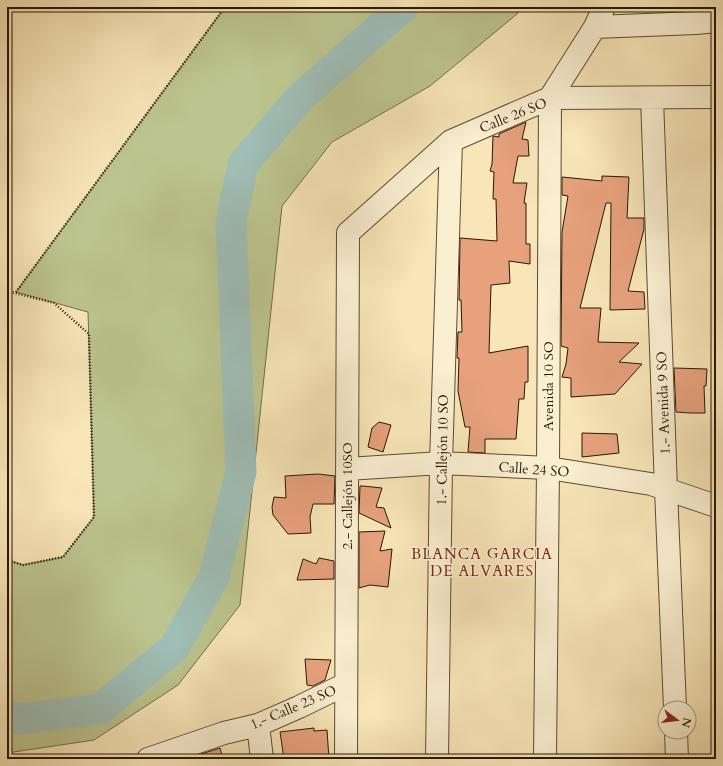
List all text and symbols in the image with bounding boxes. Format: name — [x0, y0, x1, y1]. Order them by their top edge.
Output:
street label: Calle 26 SO — [477, 93, 550, 138]
street label: Avenida 10 SO — [539, 341, 558, 431]
street label: 1.- Avenida 9 SO — [652, 351, 675, 455]
street label: 1.- Callejón 10 SO — [432, 394, 453, 506]
street label: 2.- Callejón 10SO — [338, 442, 357, 550]
street label: Calle 24 SO — [498, 458, 570, 481]
district label: BLANCA GARCIA DE ALVARES — [411, 544, 553, 581]
street label: 1.- Calle 23 SO — [247, 681, 339, 734]
north arrow — [657, 700, 697, 740]
text: N — [678, 716, 695, 729]

